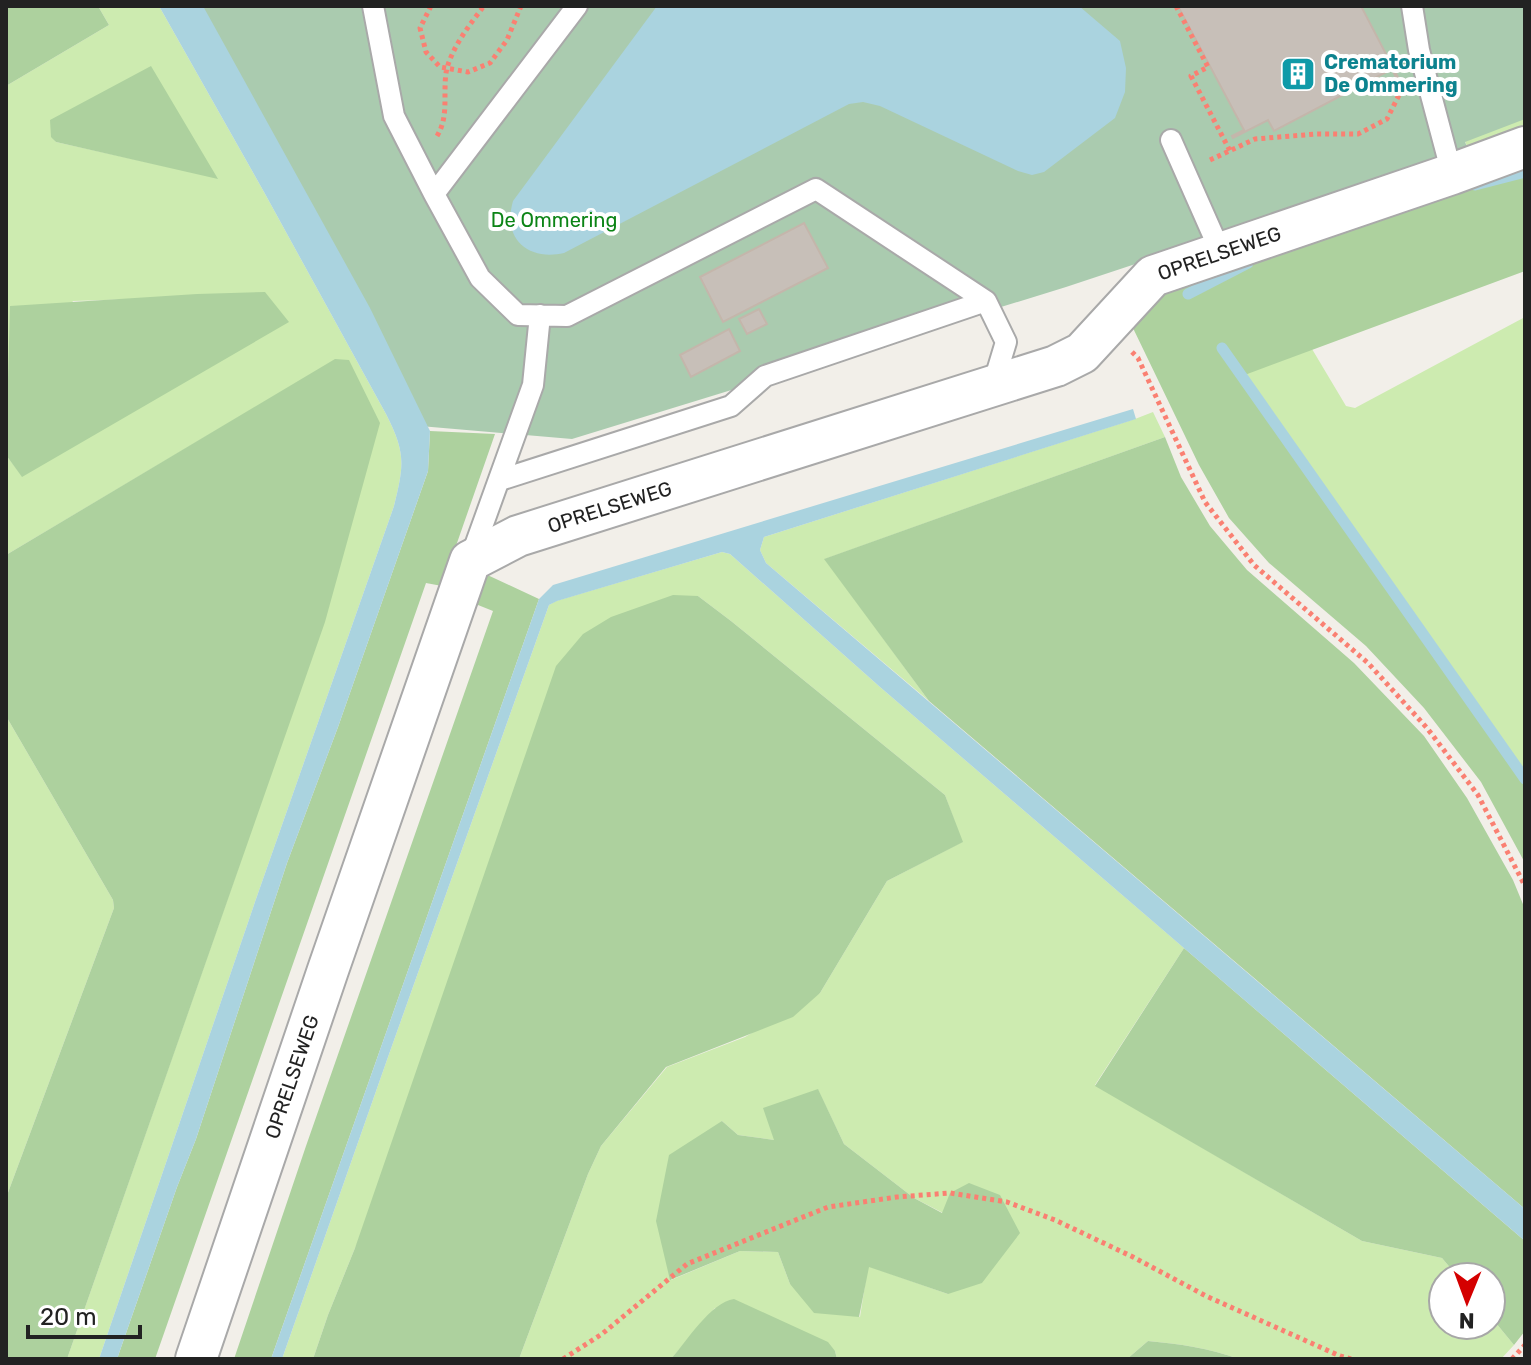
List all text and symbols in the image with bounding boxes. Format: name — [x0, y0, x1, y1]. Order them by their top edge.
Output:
place label: Crematorium De Ommering — [1324, 50, 1458, 97]
building icon: Crematorium De Ommering — [1279, 55, 1317, 93]
park label: De Ommering — [491, 208, 617, 232]
street label: OPRELSEWEG — [1154, 221, 1284, 286]
street label: OPRELSEWEG — [544, 476, 675, 538]
street label: OPRELSEWEG — [260, 1012, 324, 1142]
north arrow — [1427, 1261, 1507, 1341]
scale bar — [28, 1289, 140, 1339]
text: 20 m — [40, 1303, 97, 1331]
text: N — [1459, 1307, 1475, 1334]

